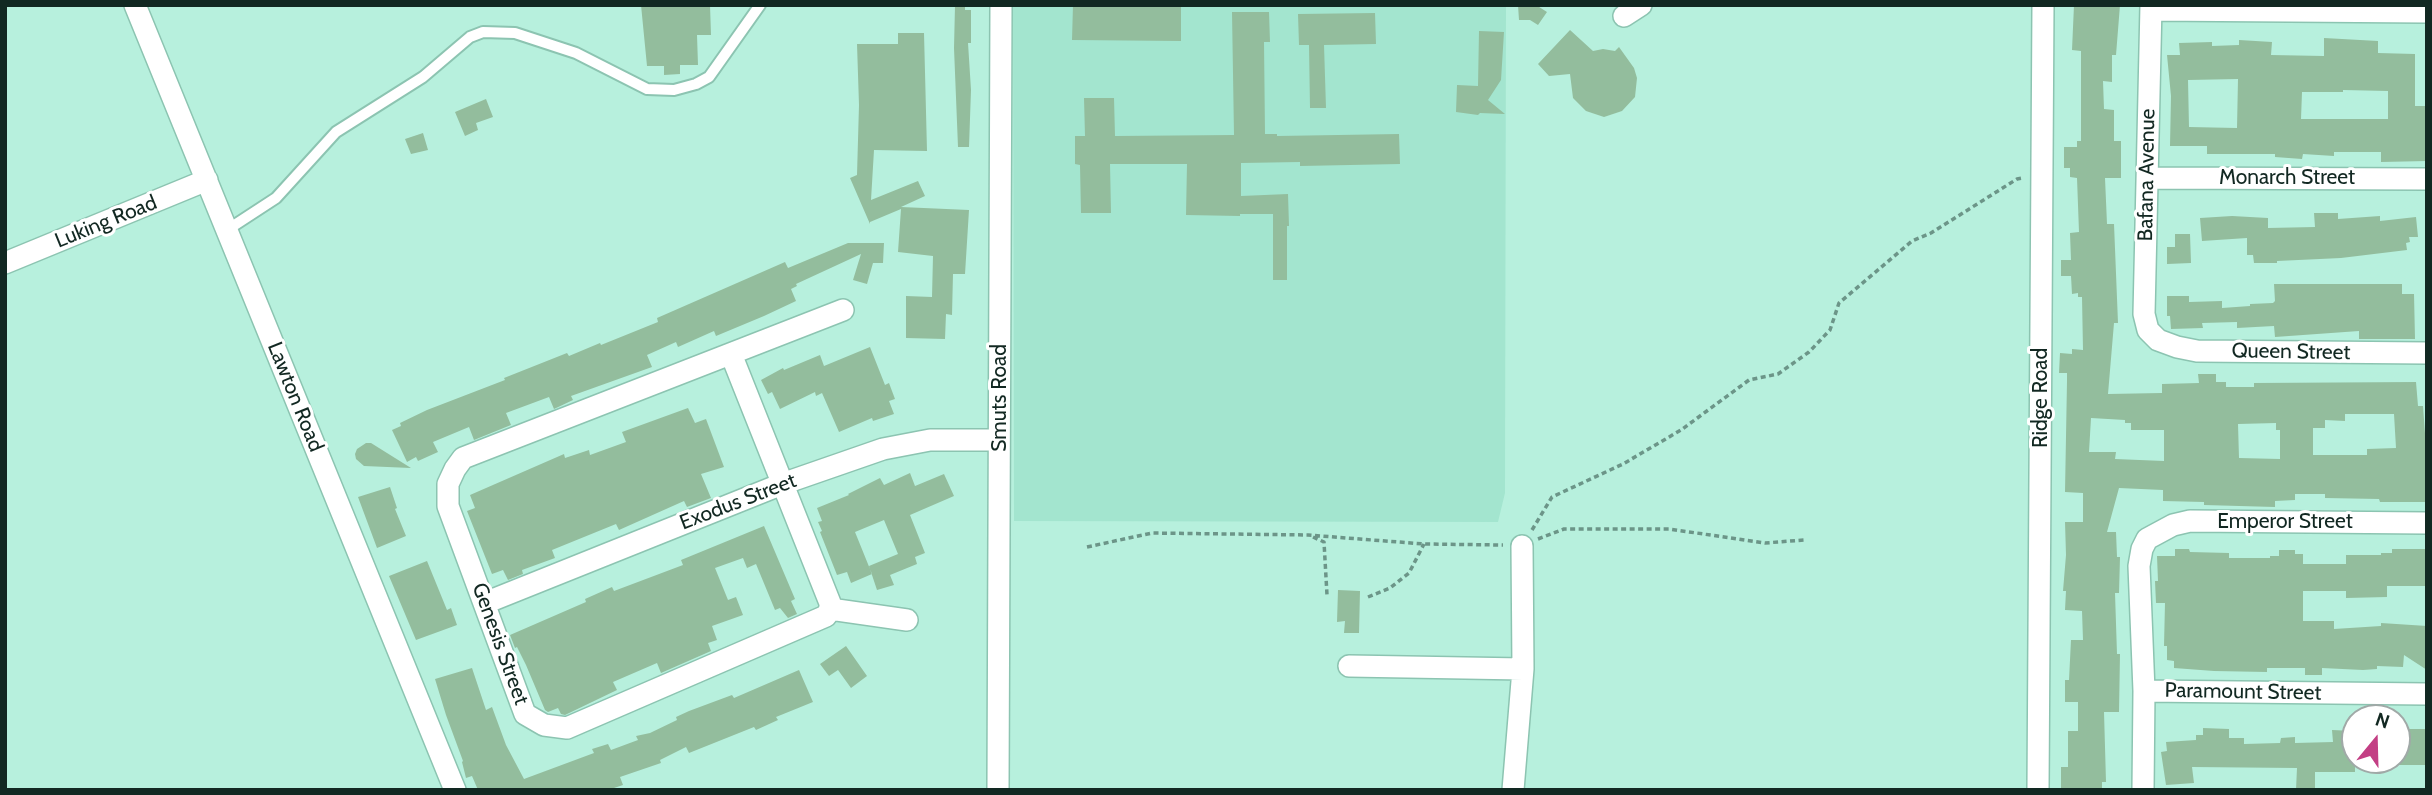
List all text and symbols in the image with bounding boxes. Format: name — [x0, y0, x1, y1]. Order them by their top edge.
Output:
street label: Bafana Avenue — [2133, 109, 2161, 241]
street label: Monarch Street — [2219, 165, 2355, 191]
street label: Luking Road — [51, 190, 161, 254]
street label: Lawton Road — [262, 338, 328, 456]
street label: Queen Street — [2231, 338, 2351, 366]
street label: Smuts Road — [987, 344, 1013, 452]
street label: Ridge Road — [2028, 348, 2054, 448]
street label: Exodus Street — [676, 468, 800, 536]
street label: Emperor Street — [2217, 509, 2353, 535]
street label: Genesis Street — [466, 580, 534, 708]
street label: Paramount Street — [2164, 678, 2322, 706]
north arrow — [2341, 704, 2411, 774]
text: N — [2372, 708, 2392, 734]

